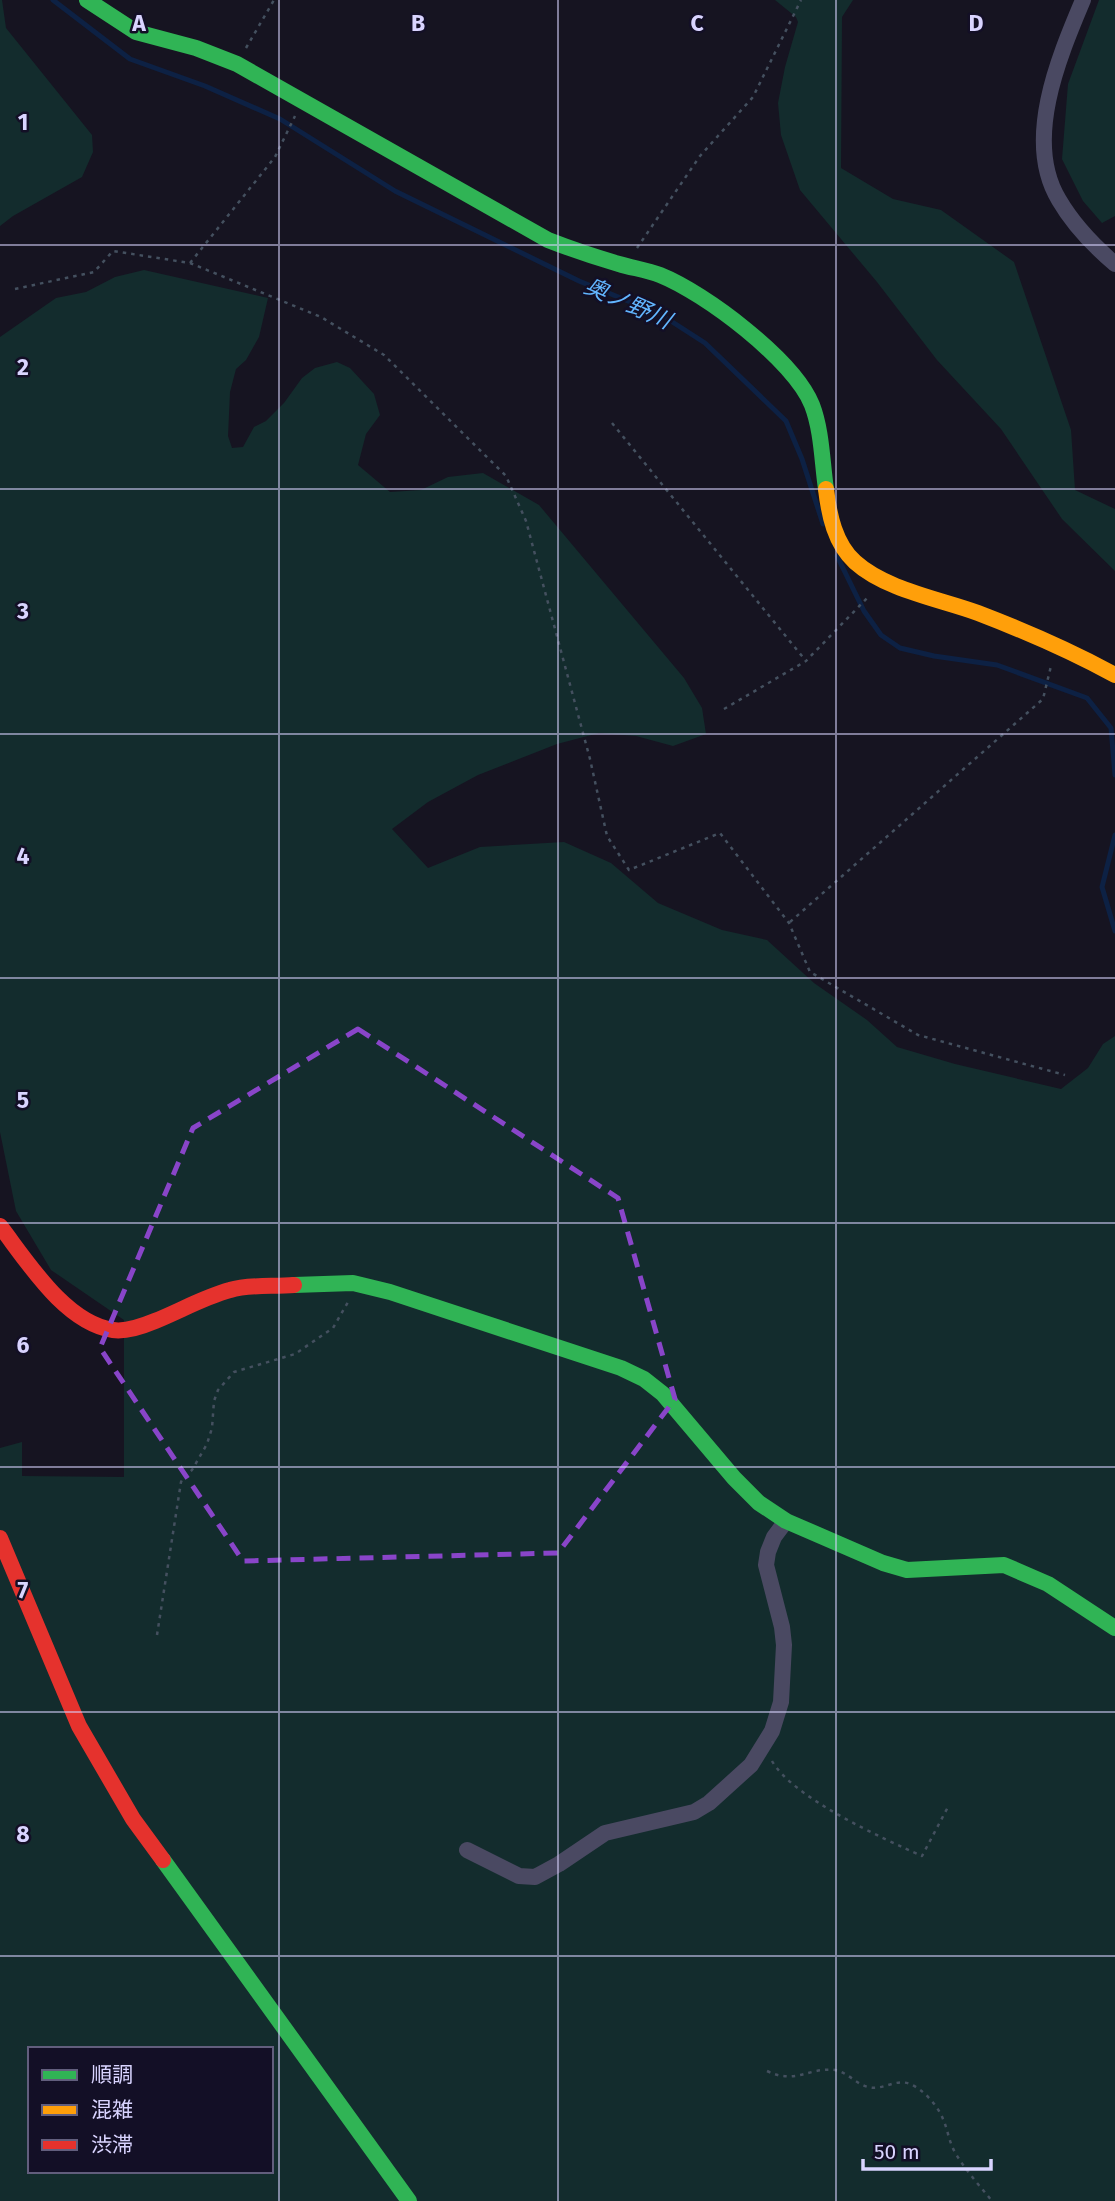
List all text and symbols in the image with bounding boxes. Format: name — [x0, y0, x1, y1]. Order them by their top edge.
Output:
text: A — [131, 9, 146, 37]
text: B — [411, 9, 425, 37]
text: C — [690, 9, 704, 37]
text: D — [969, 9, 984, 37]
text: 1 — [18, 108, 28, 136]
water label: 奥ノ野川 — [580, 272, 678, 336]
text: 2 — [17, 353, 29, 381]
text: 3 — [16, 597, 29, 625]
text: 4 — [17, 842, 30, 870]
text: 5 — [17, 1086, 29, 1114]
text: 6 — [17, 1331, 30, 1359]
text: 7 — [18, 1576, 29, 1604]
text: 8 — [16, 1820, 30, 1848]
legend — [28, 2047, 273, 2173]
text: 順調 — [91, 2062, 133, 2088]
text: 混雑 — [91, 2097, 133, 2123]
scale bar — [863, 2128, 991, 2172]
text: 渋滞 — [91, 2132, 133, 2158]
text: 50 m — [874, 2139, 920, 2165]

